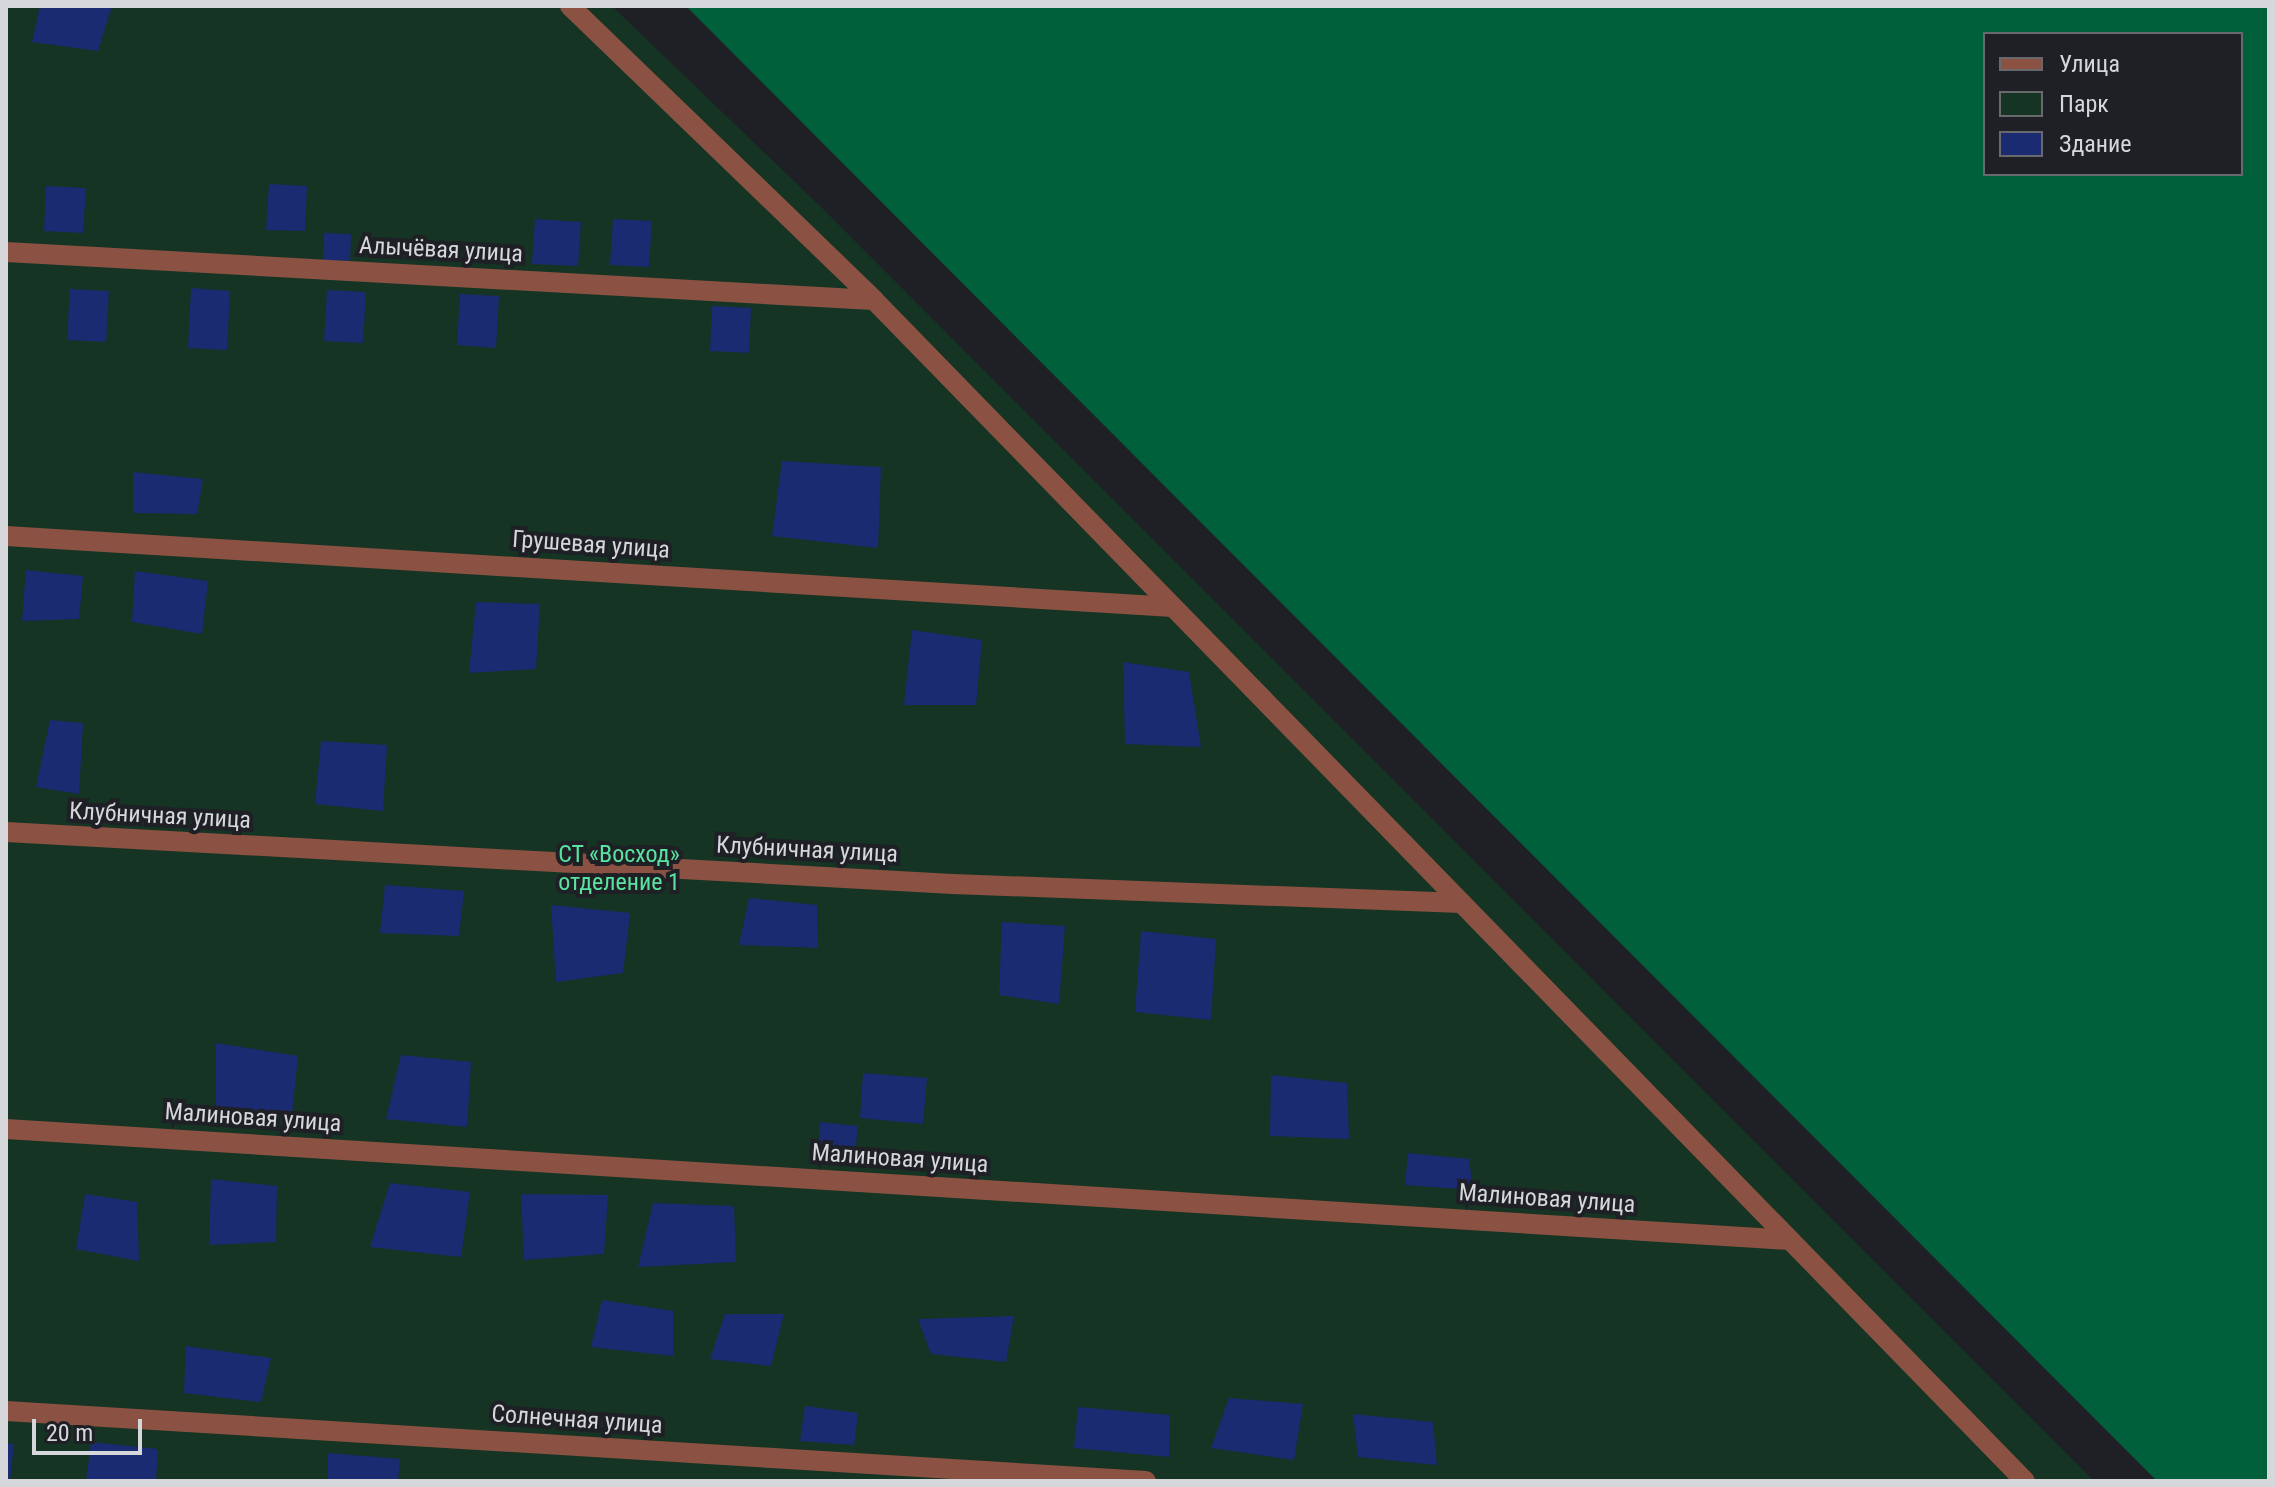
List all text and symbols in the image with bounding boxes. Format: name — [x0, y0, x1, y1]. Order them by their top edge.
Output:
legend — [1983, 32, 2243, 176]
text: Улица — [2059, 50, 2120, 78]
text: Парк — [2059, 90, 2109, 118]
text: Здание — [2059, 130, 2131, 158]
street label: Алычёвая улица — [358, 231, 524, 269]
street label: Грушевая улица — [511, 525, 671, 565]
street label: Клубничная улица — [68, 797, 252, 835]
street label: Клубничная улица — [715, 831, 899, 869]
park label: СТ «Восход» отделение 1 — [558, 841, 680, 897]
street label: Малиновая улица — [164, 1097, 342, 1139]
street label: Малиновая улица — [811, 1138, 989, 1180]
street label: Малиновая улица — [1458, 1178, 1636, 1220]
street label: Солнечная улица — [490, 1400, 664, 1440]
scale bar — [36, 1403, 146, 1453]
text: 20 m — [46, 1419, 93, 1447]

